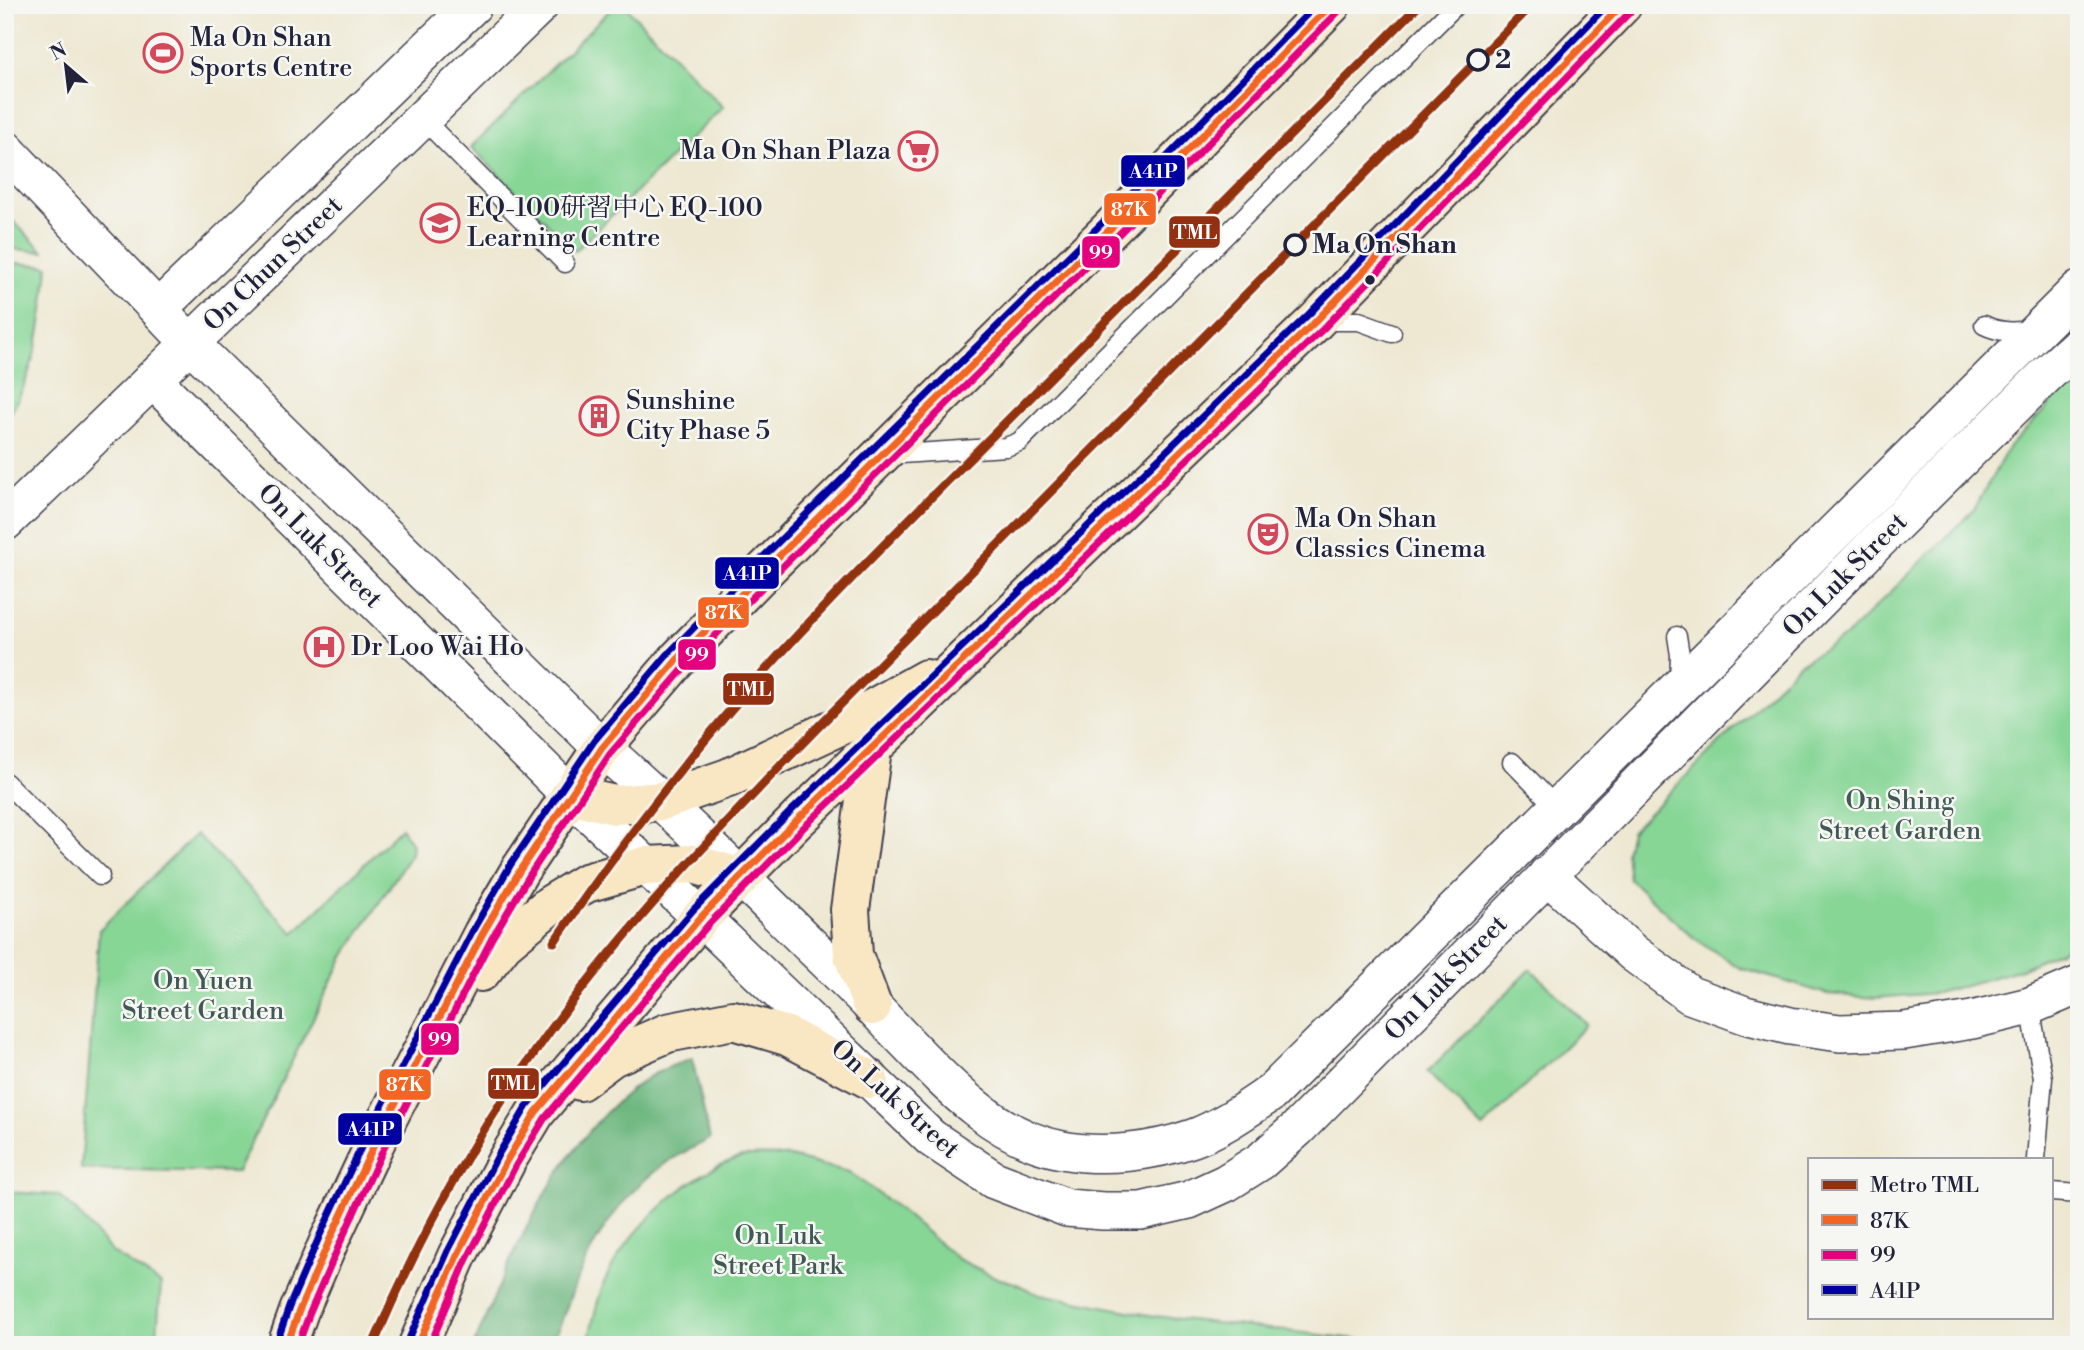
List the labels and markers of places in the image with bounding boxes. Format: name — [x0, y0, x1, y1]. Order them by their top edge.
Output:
place label: Ma On Shan Sports Centre — [190, 22, 352, 84]
sports icon: Ma On Shan Sports Centre — [142, 32, 184, 74]
place label: 2 — [1495, 44, 1511, 76]
marker: 2 — [1467, 49, 1489, 71]
supermarket icon: Ma On Shan Plaza — [897, 130, 939, 172]
place label: Ma On Shan Plaza — [680, 135, 892, 167]
place label: EQ-100研習中心 EQ-100 Learning Centre — [467, 192, 763, 254]
school or university icon: EQ-100研習中心 EQ-100 Learning Centre — [419, 202, 461, 244]
place label: Ma On Shan — [1312, 229, 1457, 261]
marker: Ma On Shan — [1284, 234, 1306, 256]
unlabelled marker — [1363, 273, 1377, 287]
place label: Sunshine City Phase 5 — [626, 385, 770, 447]
building icon: Sunshine City Phase 5 — [578, 395, 620, 437]
place label: Ma On Shan Classics Cinema — [1295, 503, 1487, 565]
theatre icon: Ma On Shan Classics Cinema — [1247, 513, 1289, 555]
hospital icon: Dr Loo Wai Ho — [303, 626, 345, 668]
place label: Dr Loo Wai Ho — [351, 631, 524, 663]

